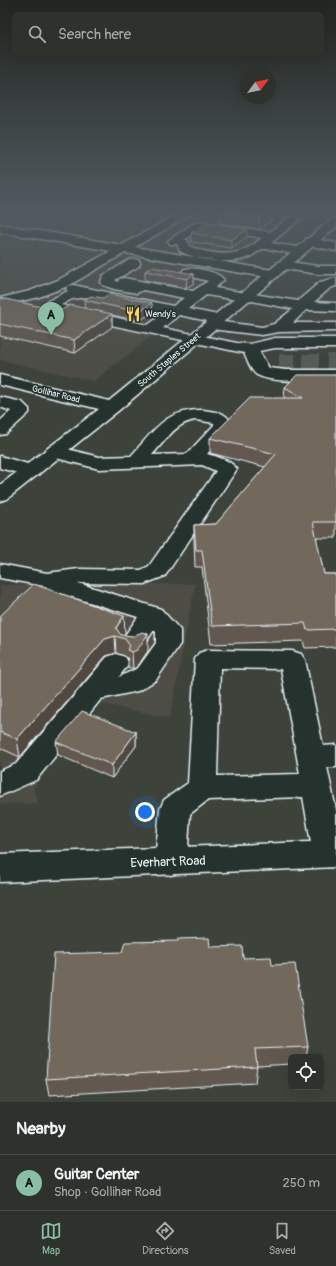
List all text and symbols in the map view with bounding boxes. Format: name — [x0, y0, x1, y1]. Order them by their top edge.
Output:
search box — [12, 12, 324, 56]
icon: search — [26, 23, 48, 45]
text: Search here — [58, 25, 131, 44]
north arrow — [240, 68, 276, 104]
pin: A — [38, 302, 64, 335]
restaurant icon: Wendy's — [124, 305, 142, 323]
place label: Wendy's — [145, 309, 176, 320]
street label: South Staples Street — [136, 331, 203, 390]
street label: Gollihar Road — [31, 383, 81, 406]
your location — [135, 802, 155, 822]
street label: Everhart Road — [130, 853, 206, 871]
map controls — [288, 1054, 324, 1090]
button: locate — [288, 1054, 324, 1090]
text: Nearby — [16, 1118, 65, 1139]
text: Guitar Center — [54, 1165, 139, 1184]
text: A — [25, 1175, 33, 1191]
text: 250 m — [282, 1175, 320, 1191]
text: Shop · Gollihar Road — [54, 1184, 161, 1200]
tab: Map — [40, 1220, 62, 1257]
tab: Directions — [142, 1220, 189, 1257]
tab: Saved — [269, 1220, 296, 1257]

